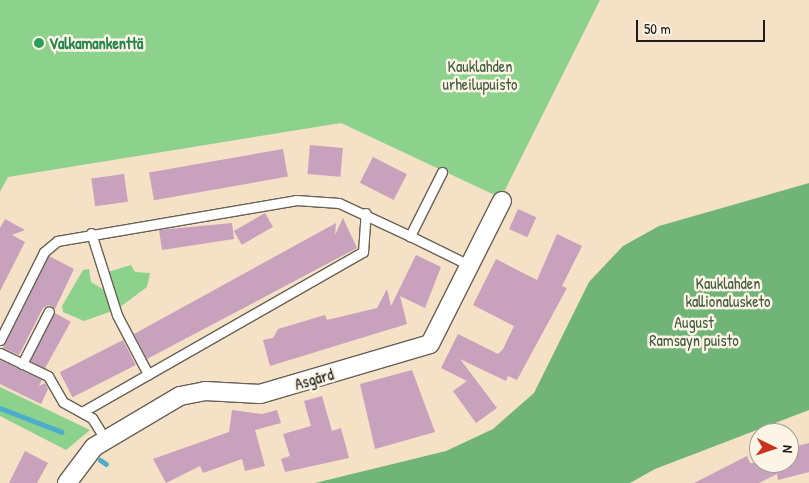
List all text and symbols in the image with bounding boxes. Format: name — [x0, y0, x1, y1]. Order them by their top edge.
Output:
scale bar — [639, 10, 768, 42]
text: 50 m — [644, 18, 671, 39]
place label: Valkamankenttä — [49, 33, 143, 53]
marker: Valkamankenttä — [33, 37, 45, 49]
park label: Kauklahden urheilupuisto — [443, 56, 517, 94]
park label: Kauklahden kallionalusketo — [685, 273, 771, 311]
park label: August Ramsayn puisto — [649, 312, 739, 350]
street label: Asgård — [292, 364, 336, 394]
north arrow — [749, 423, 799, 473]
text: N — [779, 445, 798, 453]

